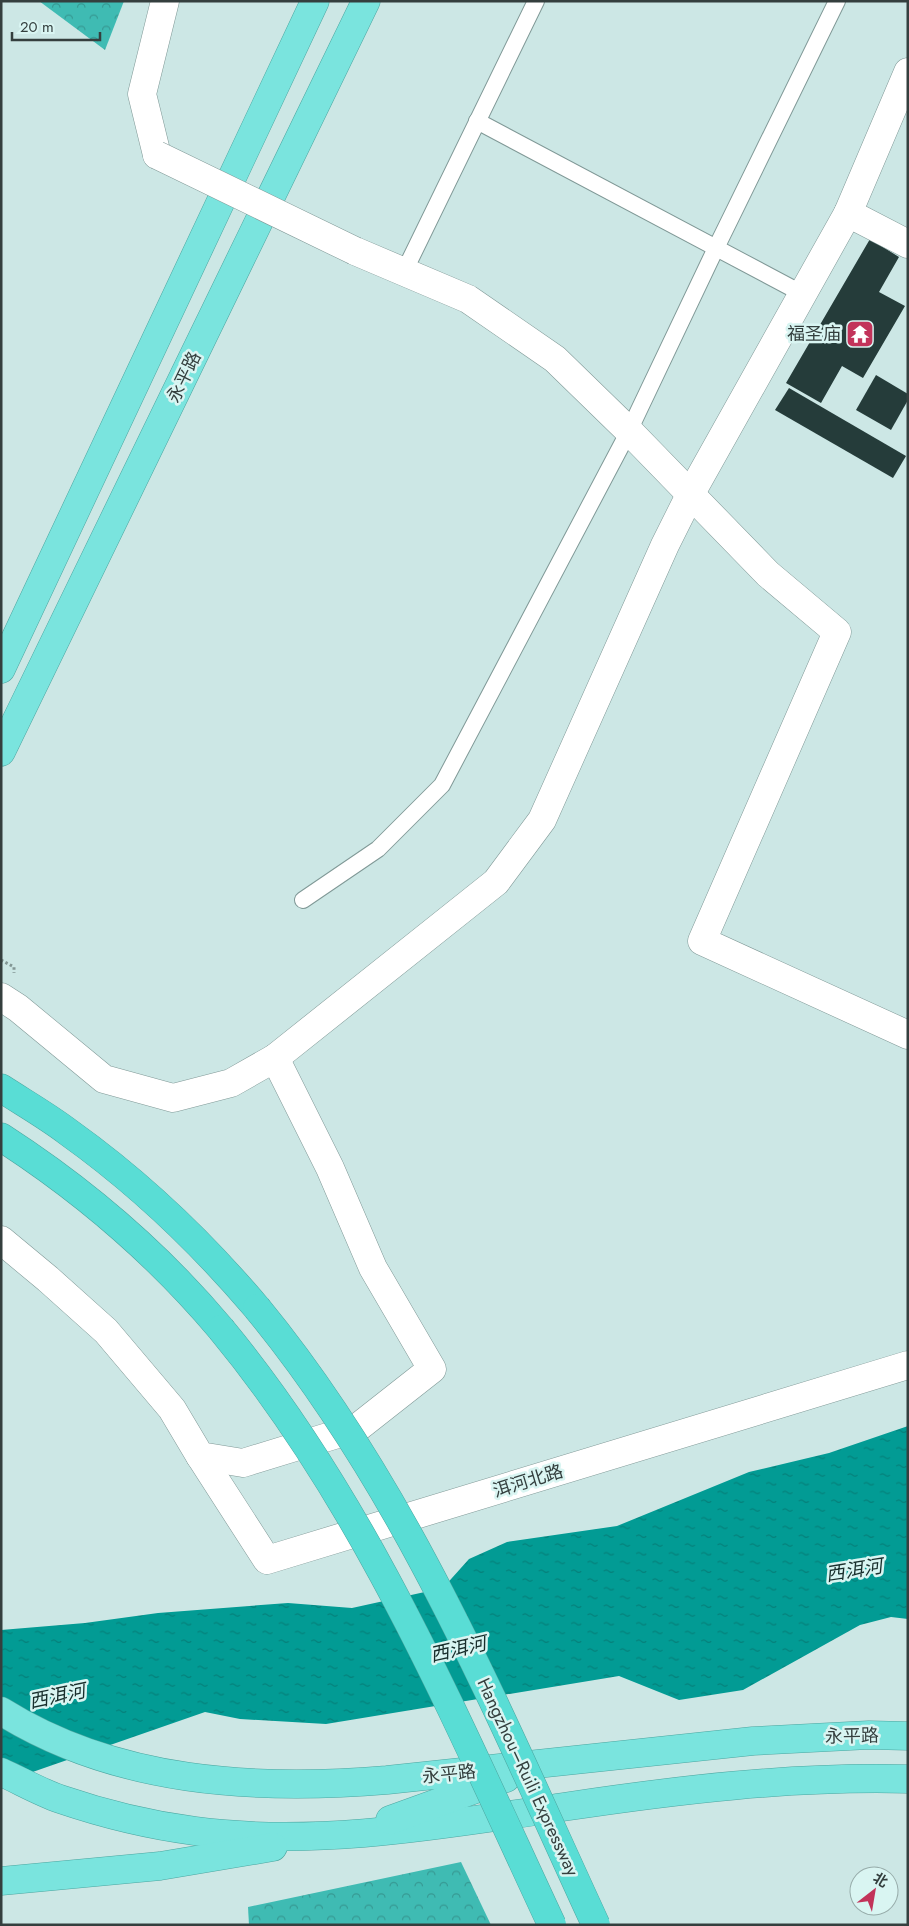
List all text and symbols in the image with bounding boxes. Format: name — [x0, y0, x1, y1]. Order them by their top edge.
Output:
scale bar — [12, 10, 100, 42]
text: 20 m — [20, 16, 54, 38]
temple icon: 福圣庙 — [845, 319, 875, 349]
place label: 福圣庙 — [787, 321, 841, 347]
street label: 永平路 — [160, 347, 208, 407]
street label: 洱河北路 — [490, 1458, 566, 1504]
water label: 西洱河 — [824, 1552, 888, 1588]
water label: 西洱河 — [427, 1629, 493, 1669]
street label: Hangzhou–Ruili Expressway — [471, 1674, 585, 1880]
water label: 西洱河 — [26, 1676, 92, 1715]
street label: 永平路 — [825, 1723, 879, 1749]
street label: 永平路 — [421, 1758, 477, 1790]
north arrow — [849, 1866, 899, 1916]
text: 北 — [870, 1868, 892, 1892]

